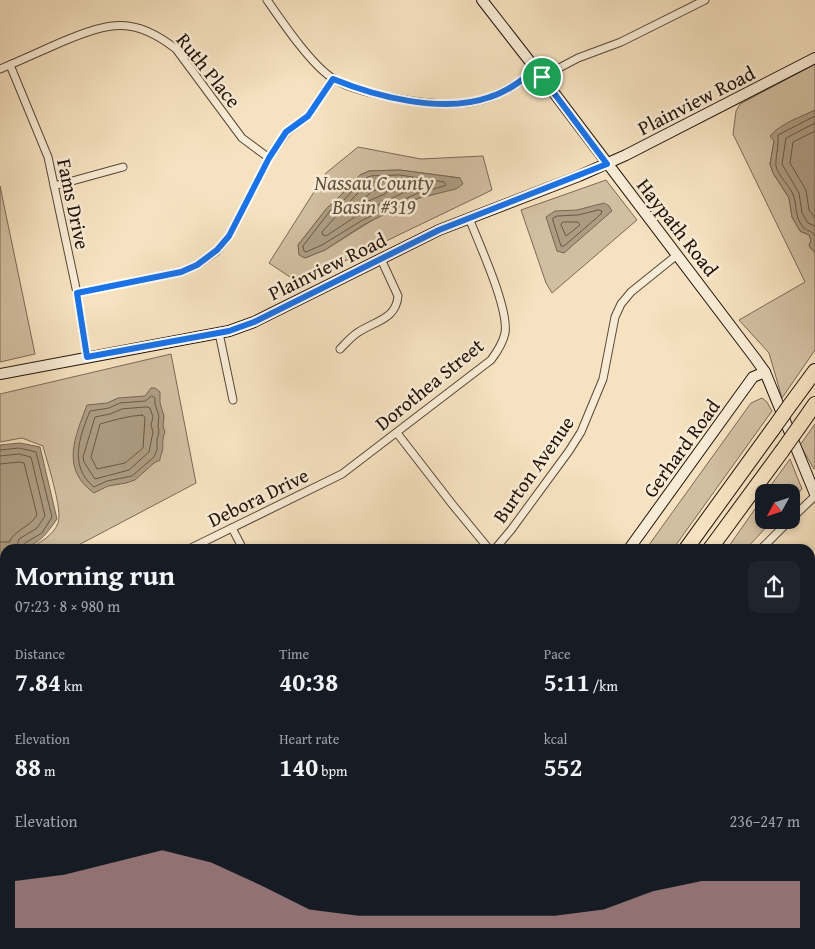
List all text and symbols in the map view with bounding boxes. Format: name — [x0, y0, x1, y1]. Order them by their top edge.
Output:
street label: Ruth Place — [170, 26, 248, 114]
pin — [521, 56, 563, 98]
street label: Plainview Road — [632, 58, 760, 142]
icon: arrive — [528, 63, 556, 91]
street label: Fams Drive — [50, 156, 98, 252]
water label: Nassau County Basin #319 — [313, 167, 434, 222]
street label: Haypath Road — [630, 172, 726, 282]
street label: Plainview Road — [263, 225, 391, 307]
street label: Dorothea Street — [368, 331, 490, 437]
street label: Gerhard Road — [635, 393, 727, 503]
street label: Burton Avenue — [485, 410, 581, 528]
street label: Debora Drive — [203, 460, 313, 534]
north arrow — [755, 484, 800, 529]
map controls — [755, 484, 800, 529]
text: Morning run — [15, 554, 175, 595]
button: share — [748, 561, 800, 613]
text: 07:23 · 8 × 980 m — [15, 594, 120, 618]
text: Distance — [15, 644, 65, 664]
text: Time — [279, 644, 309, 664]
text: Pace — [544, 644, 571, 664]
text: 7.84 — [15, 664, 61, 700]
text: 40:38 — [279, 664, 338, 700]
text: 5:11 — [544, 664, 590, 700]
text: km — [61, 676, 83, 696]
text: /km — [590, 676, 618, 696]
text: Elevation — [15, 729, 70, 749]
text: Heart rate — [279, 729, 339, 749]
text: kcal — [544, 729, 568, 749]
text: 88 — [15, 749, 41, 785]
text: 140 — [279, 749, 318, 785]
text: 552 — [544, 749, 583, 785]
text: m — [41, 761, 55, 781]
text: bpm — [318, 761, 348, 781]
text: Elevation — [15, 809, 78, 833]
text: 236–247 m — [730, 809, 800, 833]

